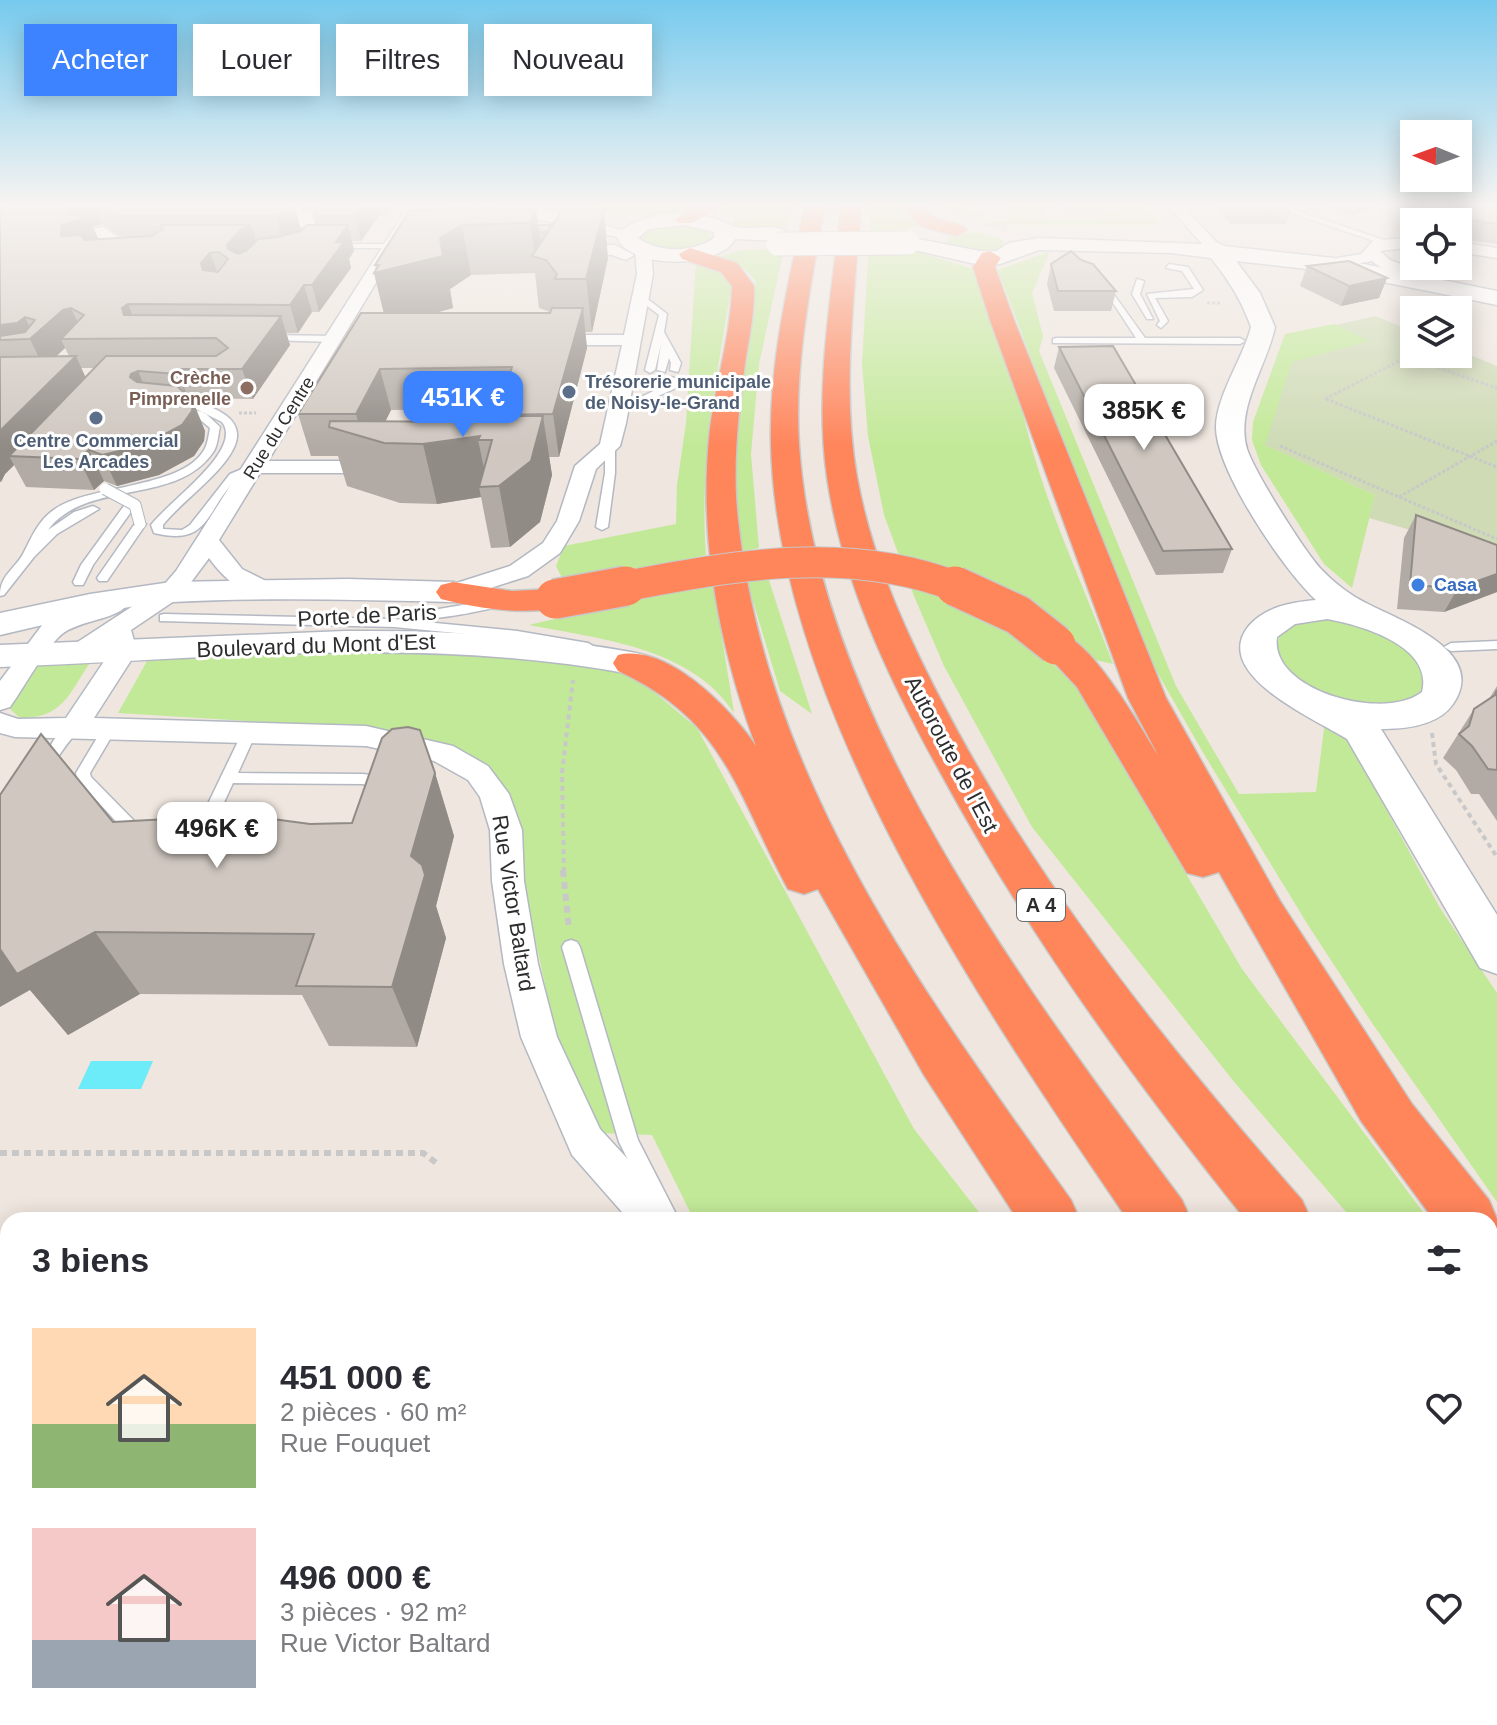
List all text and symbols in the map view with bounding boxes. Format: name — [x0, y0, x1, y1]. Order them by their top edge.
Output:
chip: Acheter — [24, 24, 177, 96]
chip: Louer — [193, 24, 320, 96]
chip: Filtres — [336, 24, 468, 96]
chip: Nouveau — [484, 24, 652, 96]
north arrow — [1400, 120, 1472, 192]
map controls — [1400, 120, 1472, 368]
button: locate — [1400, 208, 1472, 280]
button: layers — [1400, 296, 1472, 368]
place label: Crèche Pimprenelle — [129, 368, 231, 409]
pin: 451K € — [398, 371, 528, 439]
place label: Trésorerie municipale de Noisy-le-Grand — [585, 372, 771, 413]
street label: Rue du Centre — [239, 373, 319, 483]
marker: Crèche Pimprenelle — [238, 379, 256, 397]
text: 451K € — [421, 382, 505, 412]
marker: Trésorerie municipale de Noisy-le-Grand — [560, 383, 578, 401]
pin: 385K € — [1079, 384, 1209, 452]
text: 385K € — [1102, 395, 1186, 425]
marker: Centre Commercial Les Arcades — [87, 409, 105, 427]
place label: Centre Commercial Les Arcades — [13, 431, 179, 472]
place label: Casa — [1434, 575, 1478, 595]
marker: Casa — [1409, 576, 1427, 594]
street label: Porte de Paris — [297, 599, 437, 632]
street label: Boulevard du Mont d'Est — [196, 629, 436, 662]
street label: Autoroute de l’Est — [900, 672, 1003, 837]
pin: 496K € — [152, 802, 282, 870]
text: 496K € — [175, 813, 259, 843]
street label: Rue Victor Baltard — [487, 813, 540, 993]
road number: A 4 — [1017, 889, 1065, 921]
icon: filters — [1422, 1238, 1466, 1282]
text: 3 biens — [32, 1241, 149, 1279]
text: 451 000 € — [280, 1358, 431, 1396]
icon: home — [96, 1360, 192, 1456]
icon: heart — [1422, 1386, 1466, 1430]
text: 2 pièces · 60 m² — [280, 1397, 466, 1427]
text: Rue Fouquet — [280, 1428, 430, 1458]
text: 496 000 € — [280, 1558, 431, 1596]
icon: home — [96, 1560, 192, 1656]
icon: heart — [1422, 1586, 1466, 1630]
text: 3 pièces · 92 m² — [280, 1597, 466, 1627]
text: Rue Victor Baltard — [280, 1628, 491, 1658]

